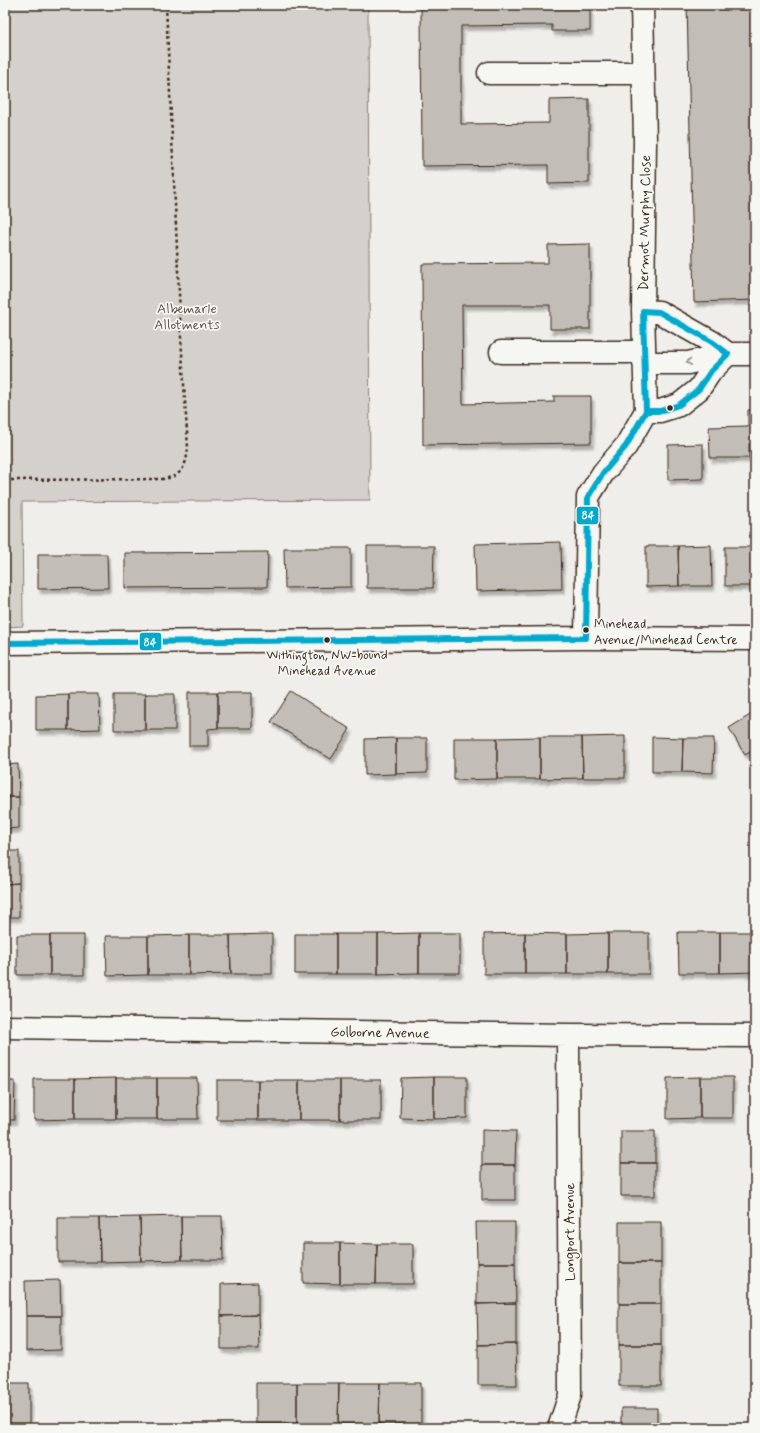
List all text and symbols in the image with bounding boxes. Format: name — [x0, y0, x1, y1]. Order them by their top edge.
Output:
street label: Dermot Murphy Close — [635, 155, 655, 291]
park label: Albemarle Allotments — [154, 300, 220, 334]
one-way arrow — [686, 357, 692, 366]
unlabelled marker — [665, 403, 675, 413]
line badge: 84 — [576, 506, 599, 525]
text: 84 — [582, 509, 595, 523]
place label: Minehead Avenue/Minehead Centre — [594, 616, 738, 649]
marker: Minehead Avenue/Minehead Centre — [581, 625, 591, 635]
line badge: 84 — [139, 632, 162, 651]
marker: Withington, NW-bound Minehead Avenue — [322, 635, 332, 645]
text: 84 — [144, 636, 157, 650]
place label: Withington, NW-bound Minehead Avenue — [266, 647, 388, 680]
street label: Golborne Avenue — [330, 1023, 430, 1043]
street label: Longport Avenue — [561, 1182, 580, 1281]

